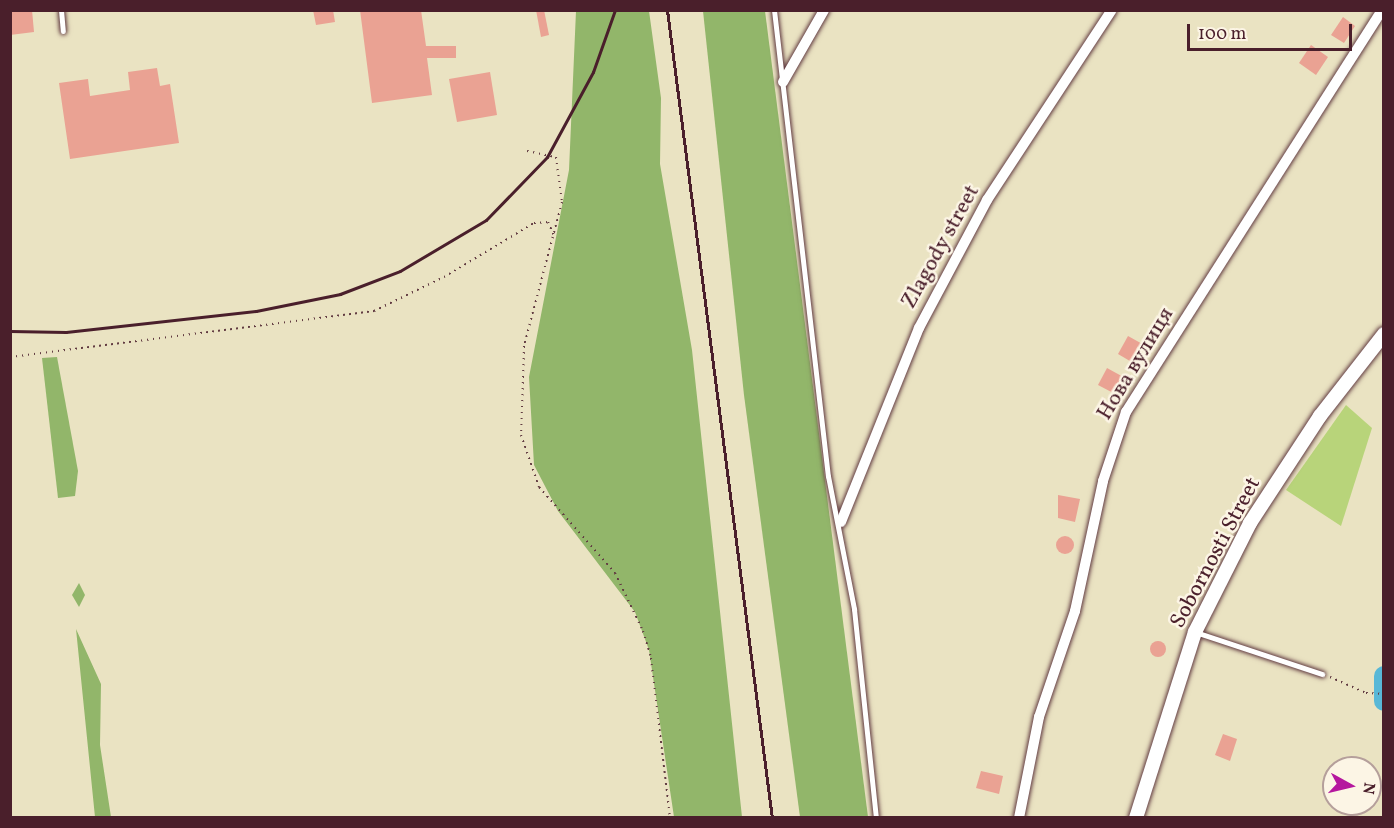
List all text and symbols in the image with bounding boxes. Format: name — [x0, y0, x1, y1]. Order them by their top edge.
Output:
scale bar — [1190, 12, 1355, 50]
text: 100 m — [1198, 22, 1247, 47]
street label: Zlagody street — [896, 180, 986, 314]
street label: Нова вулиця — [1092, 303, 1180, 425]
street label: Sobornosti Street — [1165, 473, 1267, 633]
north arrow — [1322, 756, 1382, 816]
text: N — [1356, 781, 1380, 796]

